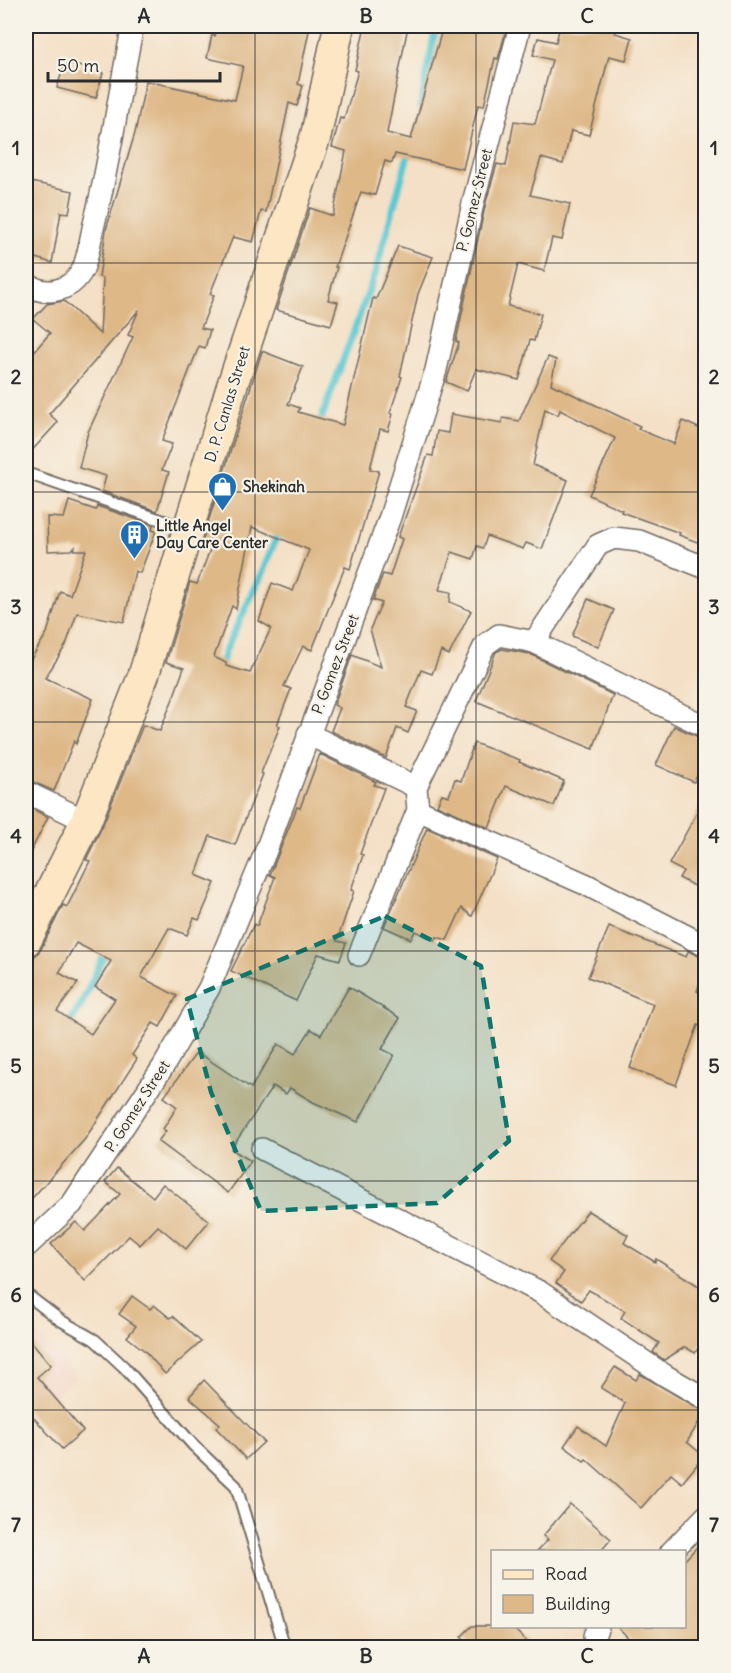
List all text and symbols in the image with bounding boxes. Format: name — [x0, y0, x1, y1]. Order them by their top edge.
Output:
text: A — [138, 3, 151, 28]
text: B — [359, 3, 373, 28]
text: C — [580, 3, 594, 28]
scale bar — [48, 45, 220, 83]
text: 50 m — [57, 54, 99, 77]
text: 1 — [12, 135, 20, 160]
text: 1 — [710, 135, 718, 160]
street label: P. Gomez Street — [452, 146, 496, 254]
street label: D. P. Canlas Street — [200, 343, 254, 465]
text: 2 — [11, 364, 22, 389]
text: 2 — [709, 364, 720, 389]
shop icon: Shekinah — [206, 470, 238, 512]
place label: Shekinah — [243, 477, 305, 496]
place label: Little Angel Day Care Center — [156, 516, 269, 553]
building icon: Little Angel Day Care Center — [119, 518, 151, 560]
text: 3 — [10, 594, 22, 619]
text: 3 — [708, 594, 720, 619]
street label: P. Gomez Street — [307, 611, 363, 717]
text: 4 — [10, 823, 22, 848]
text: 4 — [708, 823, 720, 848]
text: 5 — [10, 1053, 22, 1078]
text: 5 — [708, 1053, 720, 1078]
street label: P. Gomez Street — [100, 1057, 174, 1155]
text: 6 — [10, 1282, 22, 1307]
text: 6 — [708, 1282, 720, 1307]
text: 7 — [11, 1512, 21, 1537]
text: 7 — [709, 1512, 719, 1537]
legend — [491, 1550, 686, 1628]
text: Road — [545, 1562, 588, 1585]
text: Building — [545, 1592, 610, 1615]
text: A — [138, 1643, 151, 1668]
text: B — [359, 1643, 373, 1668]
text: C — [580, 1643, 594, 1668]

